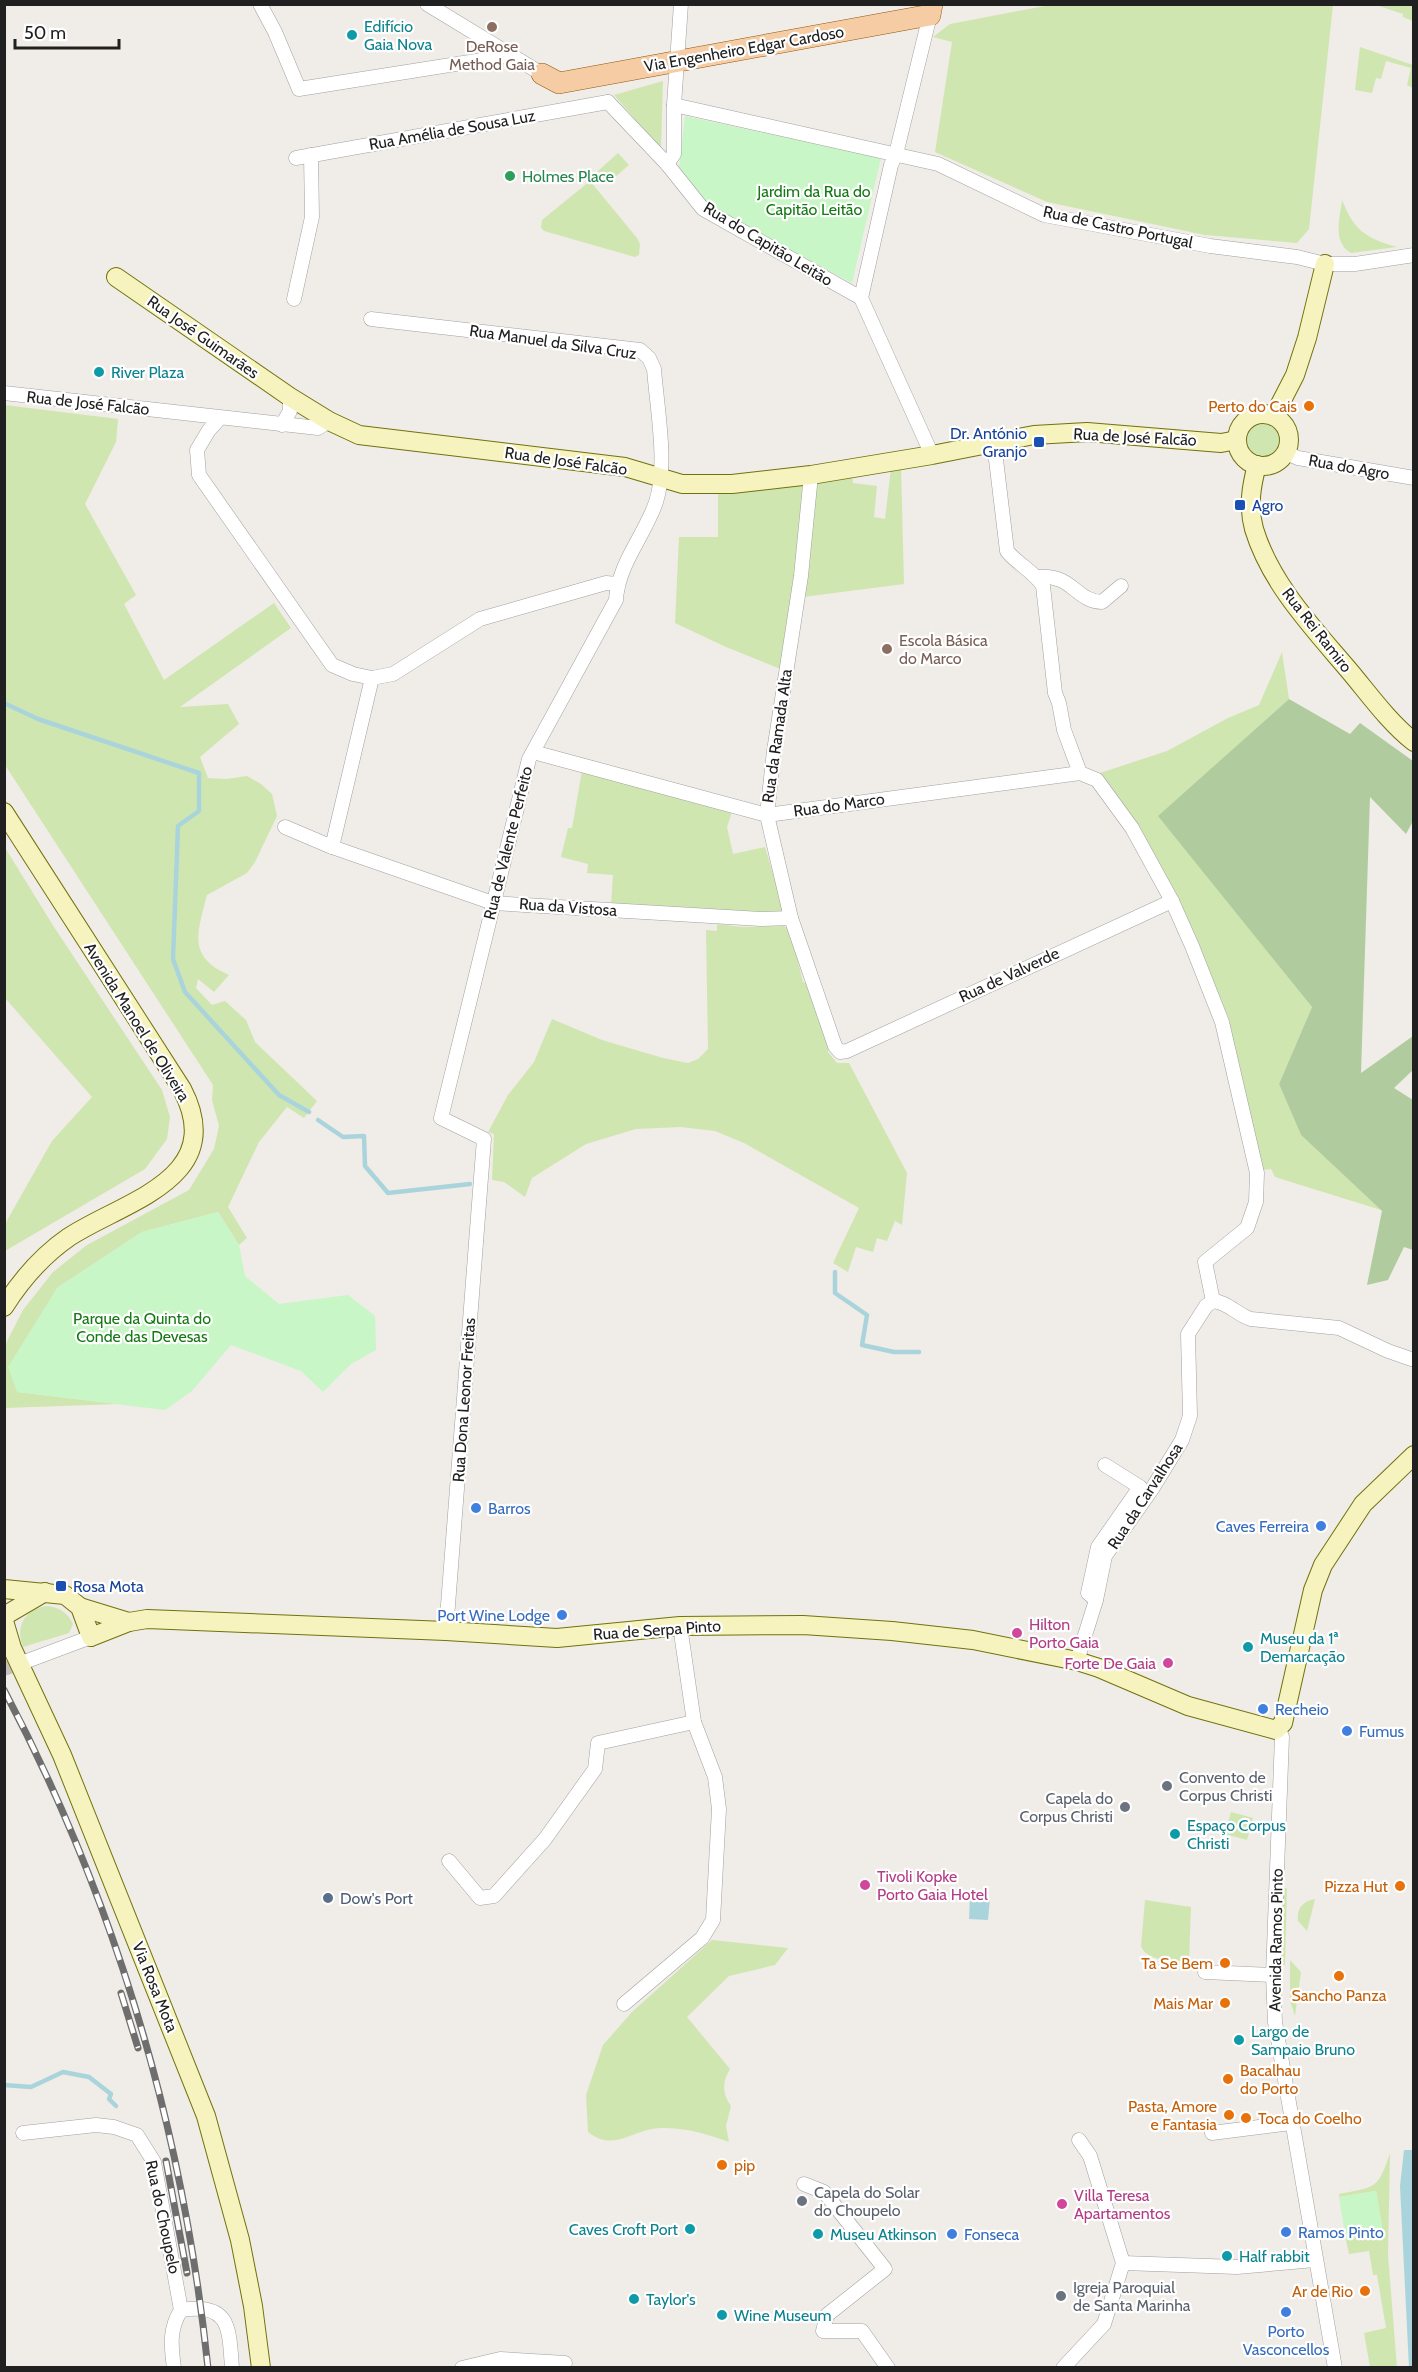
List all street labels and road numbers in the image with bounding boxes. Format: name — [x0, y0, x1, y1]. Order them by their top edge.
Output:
street label: Via Engenheiro Edgar Cardoso — [643, 22, 846, 76]
street label: Rua Amélia de Sousa Luz — [367, 106, 537, 154]
street label: Rua do Capitão Leitão — [700, 198, 836, 290]
street label: Rua de Castro Portugal — [1041, 202, 1195, 252]
street label: Rua José Guimarães — [144, 291, 263, 383]
street label: Rua Manuel da Silva Cruz — [468, 321, 638, 363]
street label: Rua de José Falcão — [26, 387, 151, 419]
street label: Rua de José Falcão — [1073, 424, 1197, 450]
street label: Rua de José Falcão — [504, 443, 629, 479]
street label: Rua do Agro — [1307, 451, 1391, 483]
street label: Rua Rei Ramiro — [1278, 584, 1356, 676]
street label: Rua da Ramada Alta — [758, 668, 796, 804]
street label: Rua de Valente Perfeito — [480, 764, 536, 922]
street label: Rua do Marco — [792, 789, 886, 821]
street label: Rua da Vistosa — [518, 894, 618, 920]
street label: Avenida Manoel de Oliveira — [80, 939, 194, 1105]
street label: Rua de Valverde — [956, 944, 1062, 1006]
street label: Rua Dona Leonor Freitas — [449, 1317, 479, 1483]
street label: Rua da Carvalhosa — [1104, 1439, 1187, 1553]
street label: Rua de Serpa Pinto — [593, 1616, 722, 1644]
street label: Avenida Ramos Pinto — [1265, 1868, 1287, 2012]
street label: Via Rosa Mota — [128, 1939, 182, 2035]
street label: Rua do Choupelo — [142, 2158, 184, 2276]

